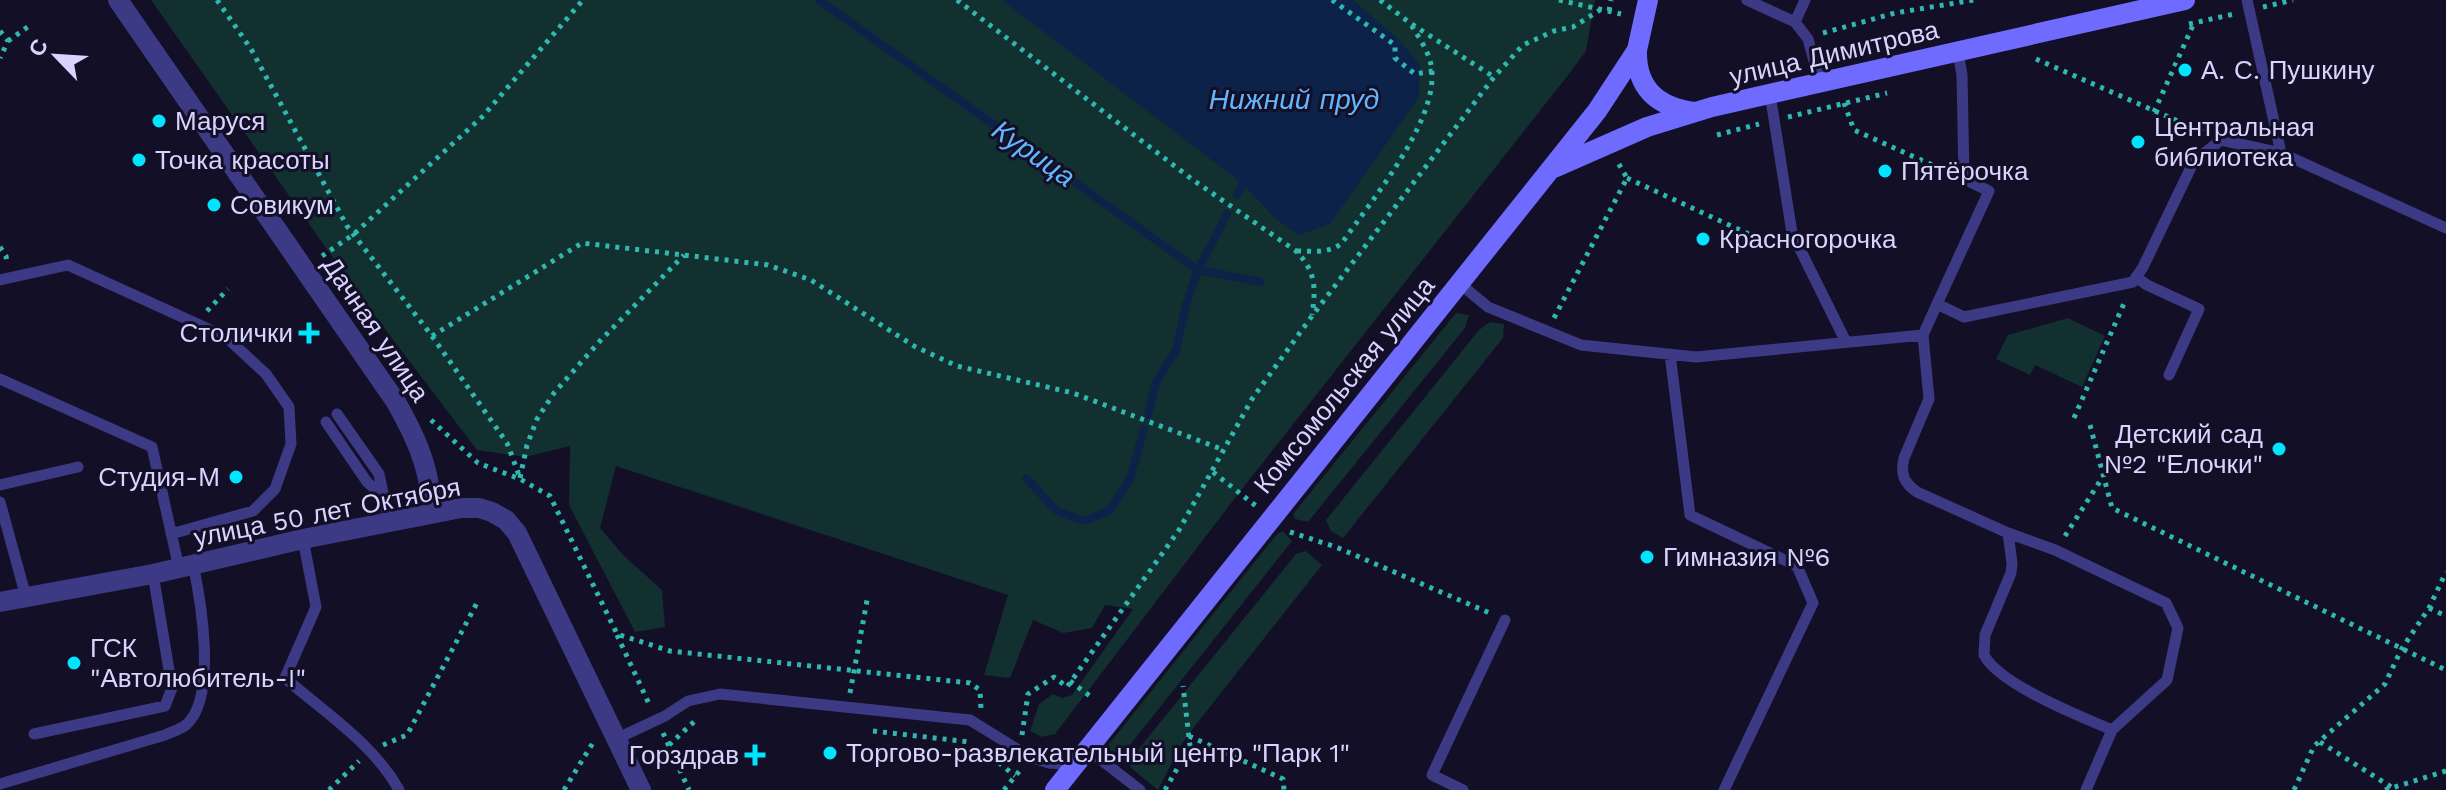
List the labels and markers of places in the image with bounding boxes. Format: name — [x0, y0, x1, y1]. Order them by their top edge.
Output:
place label: А. С. Пушкину — [2201, 55, 2375, 85]
marker: А. С. Пушкину — [2176, 61, 2194, 79]
place label: Маруся — [175, 106, 265, 136]
marker: Маруся — [150, 112, 168, 130]
place label: Центральная библиотека — [2154, 112, 2315, 172]
marker: Центральная библиотека — [2129, 133, 2147, 151]
place label: Точка красоты — [155, 145, 330, 175]
marker: Точка красоты — [130, 151, 148, 169]
place label: Пятёрочка — [1901, 156, 2029, 186]
marker: Пятёрочка — [1876, 162, 1894, 180]
place label: Совикум — [230, 190, 334, 220]
marker: Совикум — [205, 196, 223, 214]
place label: Красногорочка — [1719, 224, 1897, 254]
marker: Красногорочка — [1694, 230, 1712, 248]
place label: Столички — [180, 318, 293, 348]
marker: Столички — [300, 324, 318, 342]
place label: Детский сад №2 "Елочки" — [2103, 419, 2263, 479]
marker: Детский сад №2 "Елочки" — [2270, 440, 2288, 458]
place label: Студия-М — [98, 462, 220, 492]
marker: Студия-М — [227, 468, 245, 486]
place label: Гимназия №6 — [1663, 542, 1830, 572]
marker: Гимназия №6 — [1638, 548, 1656, 566]
place label: ГСК "Автолюбитель-I" — [90, 633, 306, 693]
marker: ГСК "Автолюбитель-I" — [65, 654, 83, 672]
place label: Торгово-развлекательный центр "Парк 1" — [846, 738, 1350, 768]
place label: Горздрав — [629, 740, 739, 770]
marker: Торгово-развлекательный центр "Парк 1" — [821, 744, 839, 762]
marker: Горздрав — [746, 746, 764, 764]

